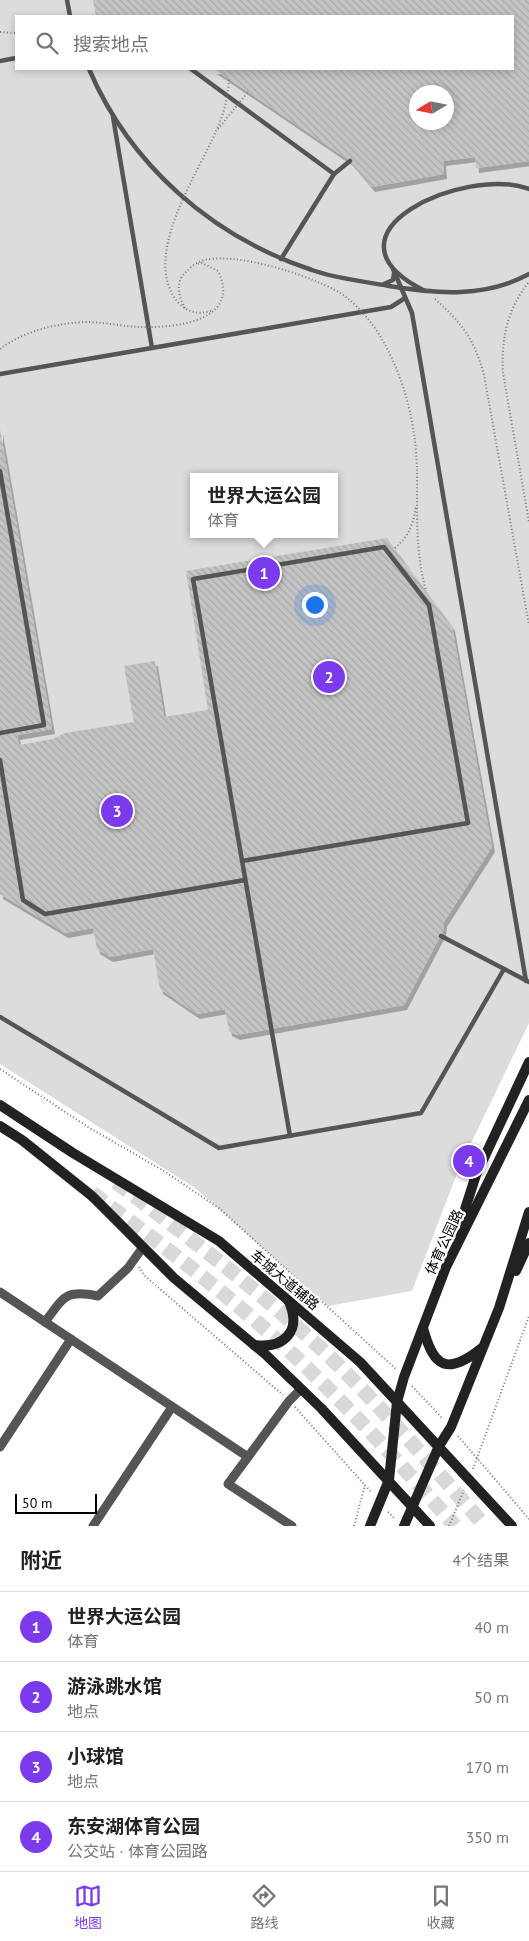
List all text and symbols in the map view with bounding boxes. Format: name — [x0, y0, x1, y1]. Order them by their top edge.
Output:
search box — [15, 15, 514, 70]
icon: search — [33, 29, 61, 57]
text: 搜索地点 — [73, 32, 149, 56]
north arrow — [409, 85, 454, 130]
popup — [190, 473, 338, 538]
text: 世界大运公园 — [207, 483, 321, 507]
text: 体育 — [207, 510, 239, 530]
pin: 1 — [248, 554, 280, 592]
your location — [302, 592, 328, 618]
pin: 2 — [313, 658, 345, 696]
pin: 3 — [101, 792, 133, 830]
pin: 4 — [453, 1142, 485, 1180]
street label: 体育公园路 — [421, 1206, 467, 1278]
street label: 车城大道辅路 — [247, 1246, 323, 1314]
scale bar — [15, 1491, 98, 1514]
text: 50 m — [22, 1494, 52, 1512]
text: 附近 — [20, 1547, 62, 1574]
text: 4个结果 — [452, 1550, 509, 1570]
text: 世界大运公园 — [67, 1604, 181, 1628]
text: 1 — [31, 1617, 41, 1637]
text: 40 m — [474, 1617, 509, 1637]
text: 体育 — [67, 1631, 99, 1651]
text: 游泳跳水馆 — [67, 1674, 162, 1698]
text: 2 — [31, 1687, 41, 1707]
text: 50 m — [474, 1687, 509, 1707]
text: 地点 — [67, 1701, 99, 1721]
text: 小球馆 — [67, 1744, 124, 1768]
text: 3 — [31, 1757, 41, 1777]
text: 170 m — [466, 1757, 509, 1777]
text: 地点 — [67, 1771, 99, 1791]
text: 东安湖体育公园 — [67, 1814, 200, 1838]
text: 4 — [31, 1827, 41, 1847]
text: 350 m — [466, 1827, 509, 1847]
text: 公交站 · 体育公园路 — [67, 1841, 208, 1861]
tab: 地图 — [74, 1882, 102, 1932]
tab: 路线 — [250, 1882, 278, 1932]
tab: 收藏 — [427, 1882, 455, 1932]

